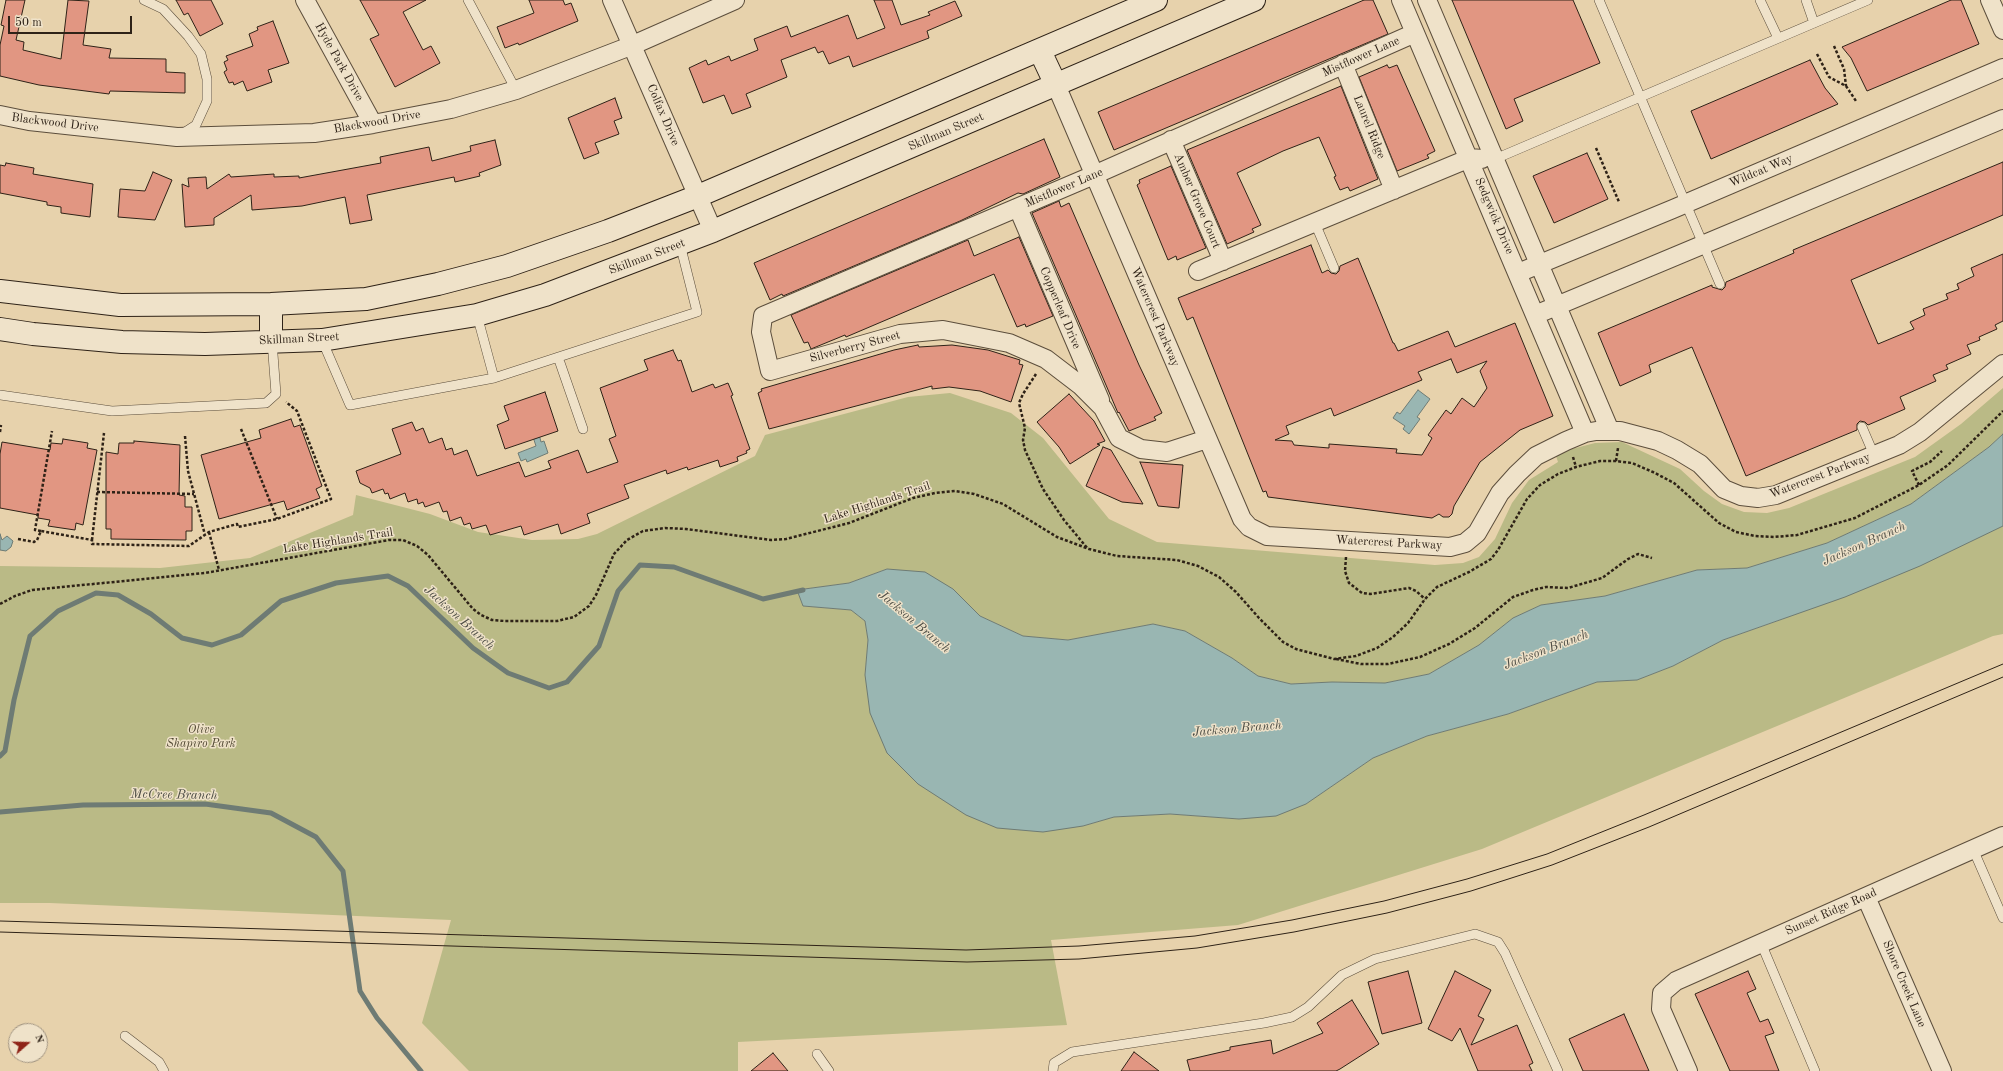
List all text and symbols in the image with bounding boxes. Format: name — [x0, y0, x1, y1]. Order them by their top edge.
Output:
scale bar — [10, 8, 134, 34]
text: 50 m — [15, 17, 42, 29]
street label: Hyde Park Drive — [312, 20, 366, 104]
street label: Mistflower Lane — [1320, 33, 1402, 81]
street label: Colfax Drive — [644, 82, 682, 148]
street label: Laurel Ridge — [1350, 93, 1388, 161]
street label: Blackwood Drive — [332, 107, 422, 137]
street label: Blackwood Drive — [10, 110, 100, 136]
street label: Skillman Street — [906, 110, 986, 154]
street label: Amber Grove Court — [1170, 151, 1224, 251]
street label: Wildcat Way — [1727, 151, 1795, 191]
street label: Mistflower Lane — [1023, 165, 1105, 211]
street label: Sedgwick Drive — [1471, 175, 1517, 257]
street label: Skillman Street — [607, 236, 687, 278]
street label: Copperleaf Drive — [1036, 265, 1084, 351]
street label: Watercrest Parkway — [1128, 265, 1182, 369]
street label: Silverberry Street — [808, 328, 902, 366]
street label: Skillman Street — [258, 330, 340, 348]
street label: Watercrest Parkway — [1768, 450, 1872, 502]
street label: Lake Highlands Trail — [822, 479, 932, 527]
water label: Jackson Branch — [1820, 519, 1908, 569]
street label: Lake Highlands Trail — [282, 525, 394, 557]
street label: Watercrest Parkway — [1335, 533, 1443, 553]
water label: Jackson Branch — [421, 582, 497, 654]
water label: Jackson Branch — [875, 587, 953, 657]
water label: Jackson Branch — [1501, 627, 1591, 673]
water label: Jackson Branch — [1192, 717, 1282, 741]
park label: Olive Shapiro Park — [166, 723, 236, 751]
water label: McCree Branch — [130, 786, 218, 804]
street label: Sunset Ridge Road — [1783, 885, 1879, 939]
street label: Shore Creek Lane — [1879, 938, 1929, 1030]
north arrow — [8, 1023, 48, 1063]
text: N — [32, 1033, 45, 1045]

